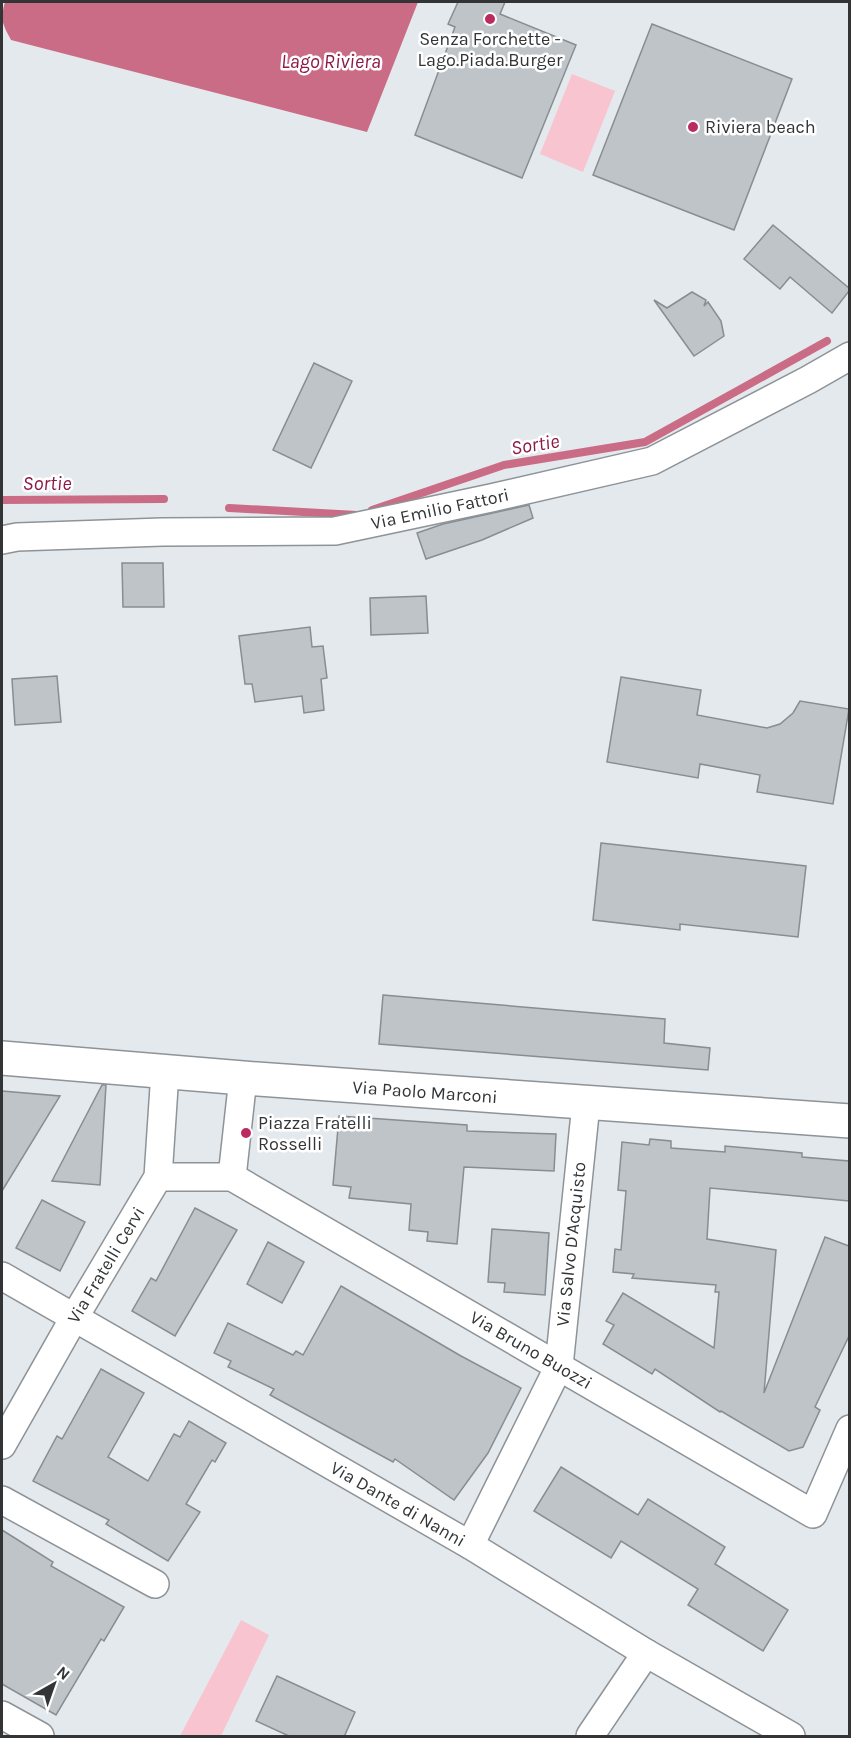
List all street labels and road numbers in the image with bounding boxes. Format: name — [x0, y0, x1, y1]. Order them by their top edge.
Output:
street label: Via Emilio Fattori — [369, 484, 511, 534]
street label: Via Paolo Marconi — [352, 1076, 498, 1108]
street label: Via Salvo D'Acquisto — [551, 1161, 591, 1327]
street label: Via Fratelli Cervi — [62, 1203, 150, 1327]
street label: Via Bruno Buozzi — [466, 1306, 596, 1394]
street label: Via Dante di Nanni — [327, 1456, 469, 1552]

